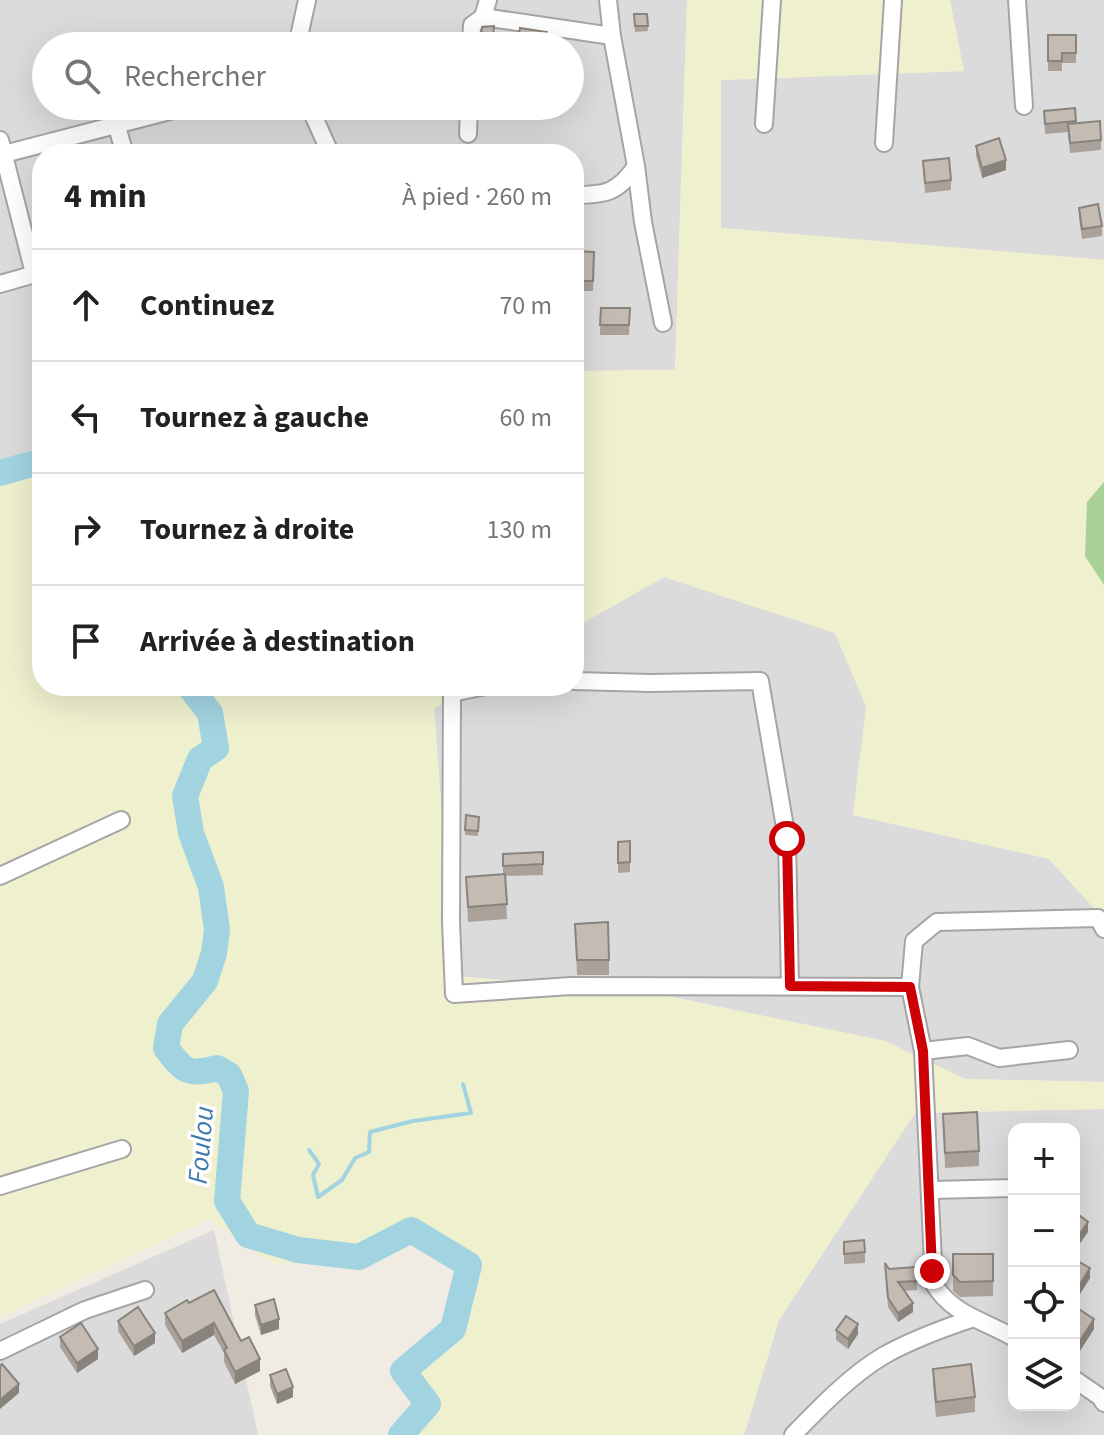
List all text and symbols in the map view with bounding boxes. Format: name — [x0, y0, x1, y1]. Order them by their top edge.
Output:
search box — [32, 32, 584, 120]
icon: search — [60, 54, 104, 98]
text: Rechercher — [124, 55, 266, 98]
text: 4 min — [64, 172, 147, 221]
text: À pied · 260 m — [402, 178, 552, 215]
icon: ahead — [64, 283, 108, 327]
text: Continuez — [140, 284, 274, 327]
text: 70 m — [499, 287, 552, 324]
icon: left — [64, 395, 108, 439]
text: Tournez à gauche — [140, 396, 369, 439]
text: 60 m — [499, 399, 552, 436]
icon: right — [64, 507, 108, 551]
text: Tournez à droite — [140, 508, 354, 551]
text: 130 m — [486, 511, 552, 548]
icon: arrive — [64, 619, 108, 663]
text: Arrivée à destination — [140, 620, 415, 663]
route start — [769, 821, 805, 857]
water label: Foulou — [178, 1105, 224, 1186]
map controls — [1008, 1123, 1080, 1411]
button: + — [1008, 1123, 1080, 1195]
button: − — [1008, 1195, 1080, 1267]
route end — [914, 1253, 950, 1289]
button: locate — [1008, 1267, 1080, 1339]
button: layers — [1008, 1339, 1080, 1411]

